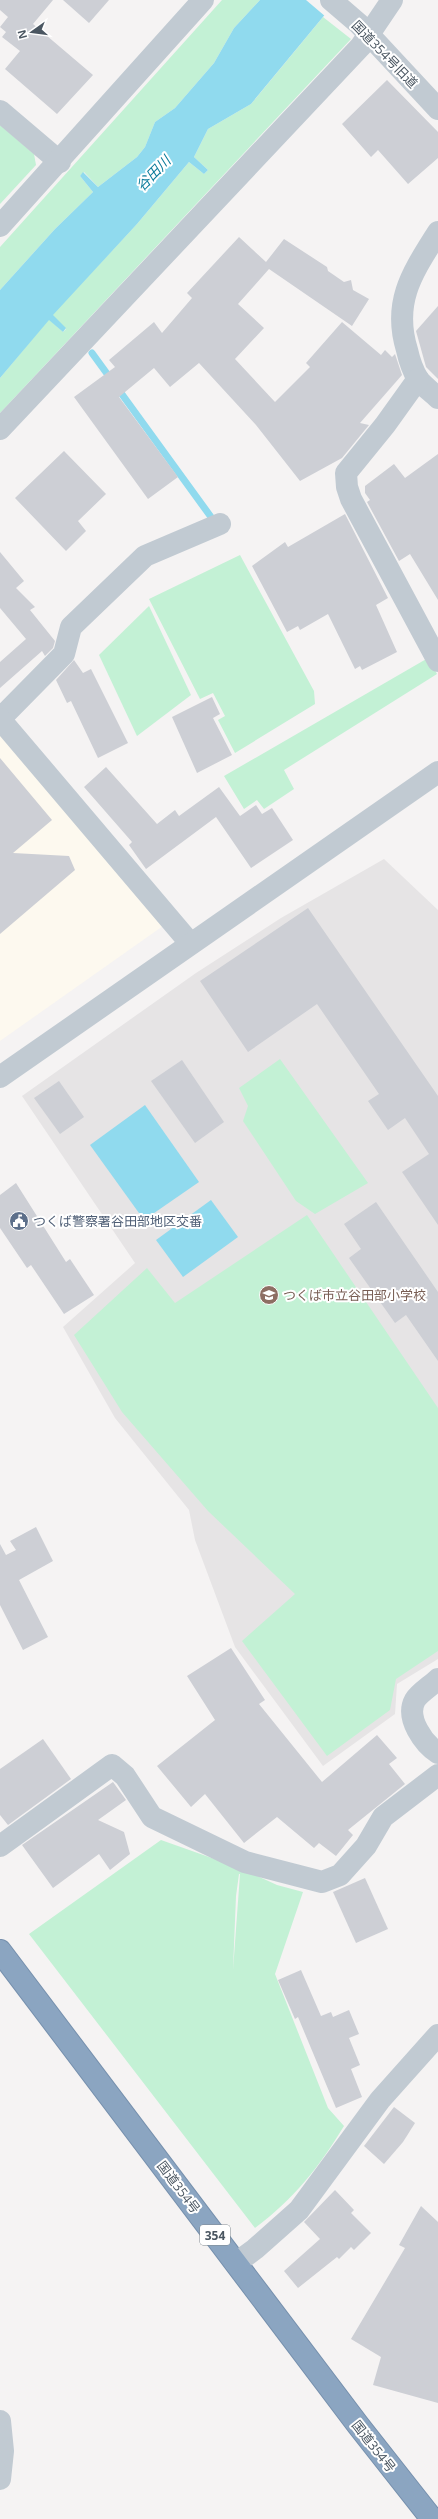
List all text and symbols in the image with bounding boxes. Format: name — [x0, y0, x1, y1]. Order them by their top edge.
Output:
north arrow — [12, 12, 52, 52]
street label: 国道354号旧道 — [348, 16, 422, 92]
text: N — [13, 28, 30, 41]
water label: 谷田川 — [132, 150, 176, 195]
public building icon: つくば警察署谷田部地区交番 — [8, 1210, 30, 1232]
place label: つくば警察署谷田部地区交番 — [33, 1212, 202, 1230]
school or university icon: つくば市立谷田部小学校 — [258, 1284, 280, 1306]
place label: つくば市立谷田部小学校 — [283, 1286, 426, 1304]
street label: 国道354号 — [153, 2157, 205, 2217]
road number: 354 — [200, 2225, 230, 2245]
street label: 国道354号 — [348, 2416, 400, 2476]

